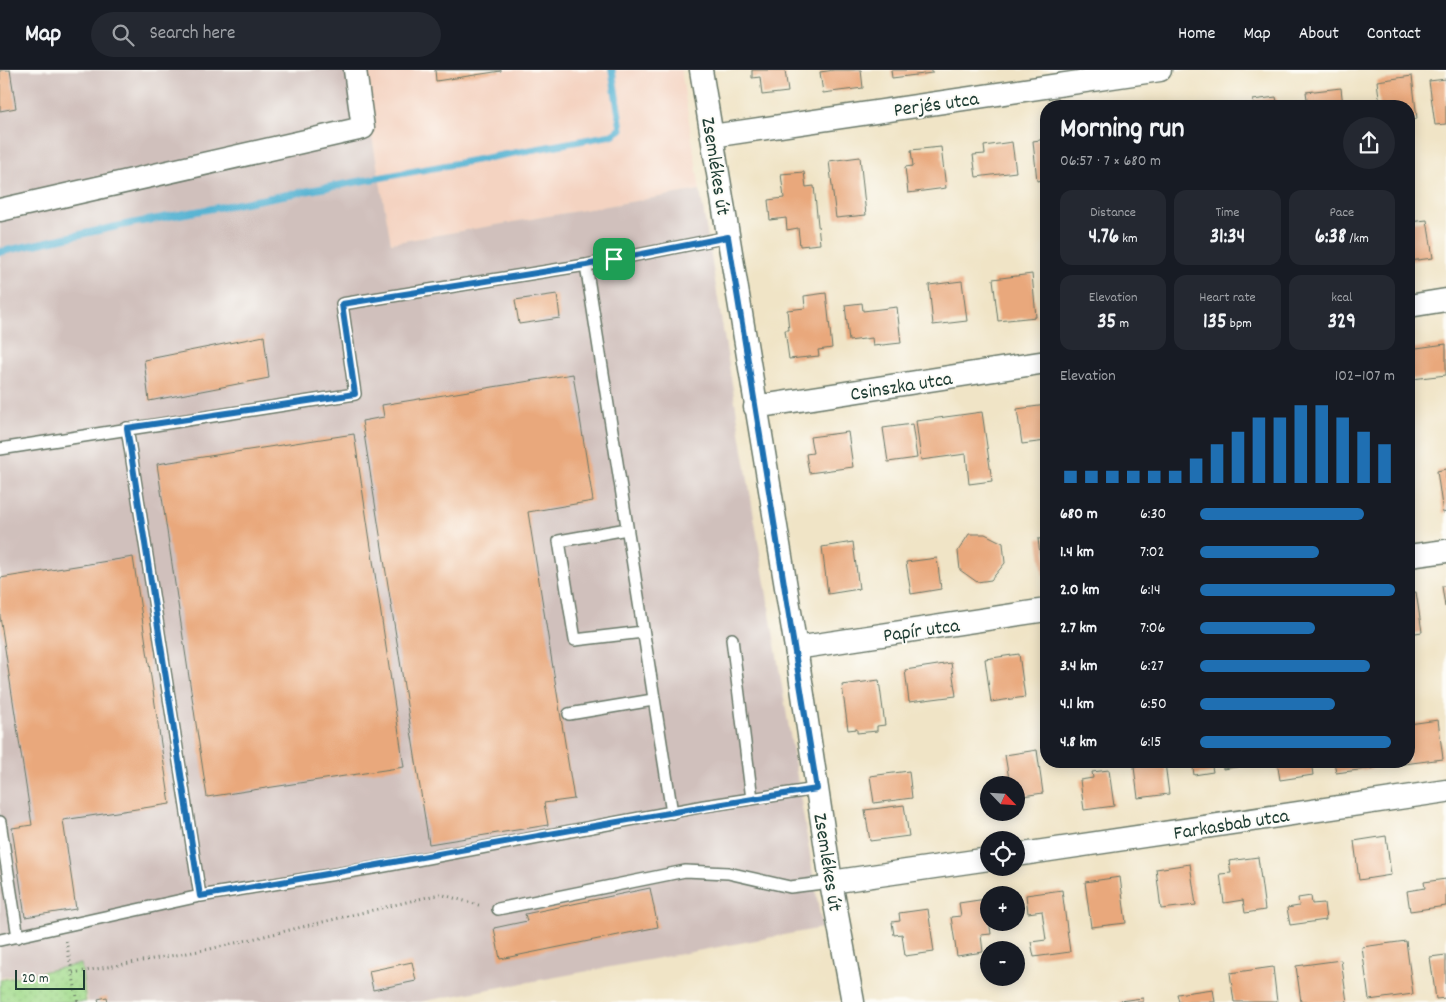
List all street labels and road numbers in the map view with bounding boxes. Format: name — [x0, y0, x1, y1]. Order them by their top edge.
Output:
street label: Perjés utca — [892, 86, 981, 126]
street label: Zsemlékes út — [692, 115, 736, 218]
street label: Csinszka utca — [849, 366, 955, 410]
street label: Papír utca — [881, 613, 962, 651]
street label: Farkasbab utca — [1172, 803, 1292, 849]
street label: Zsemlékes út — [804, 811, 848, 914]

